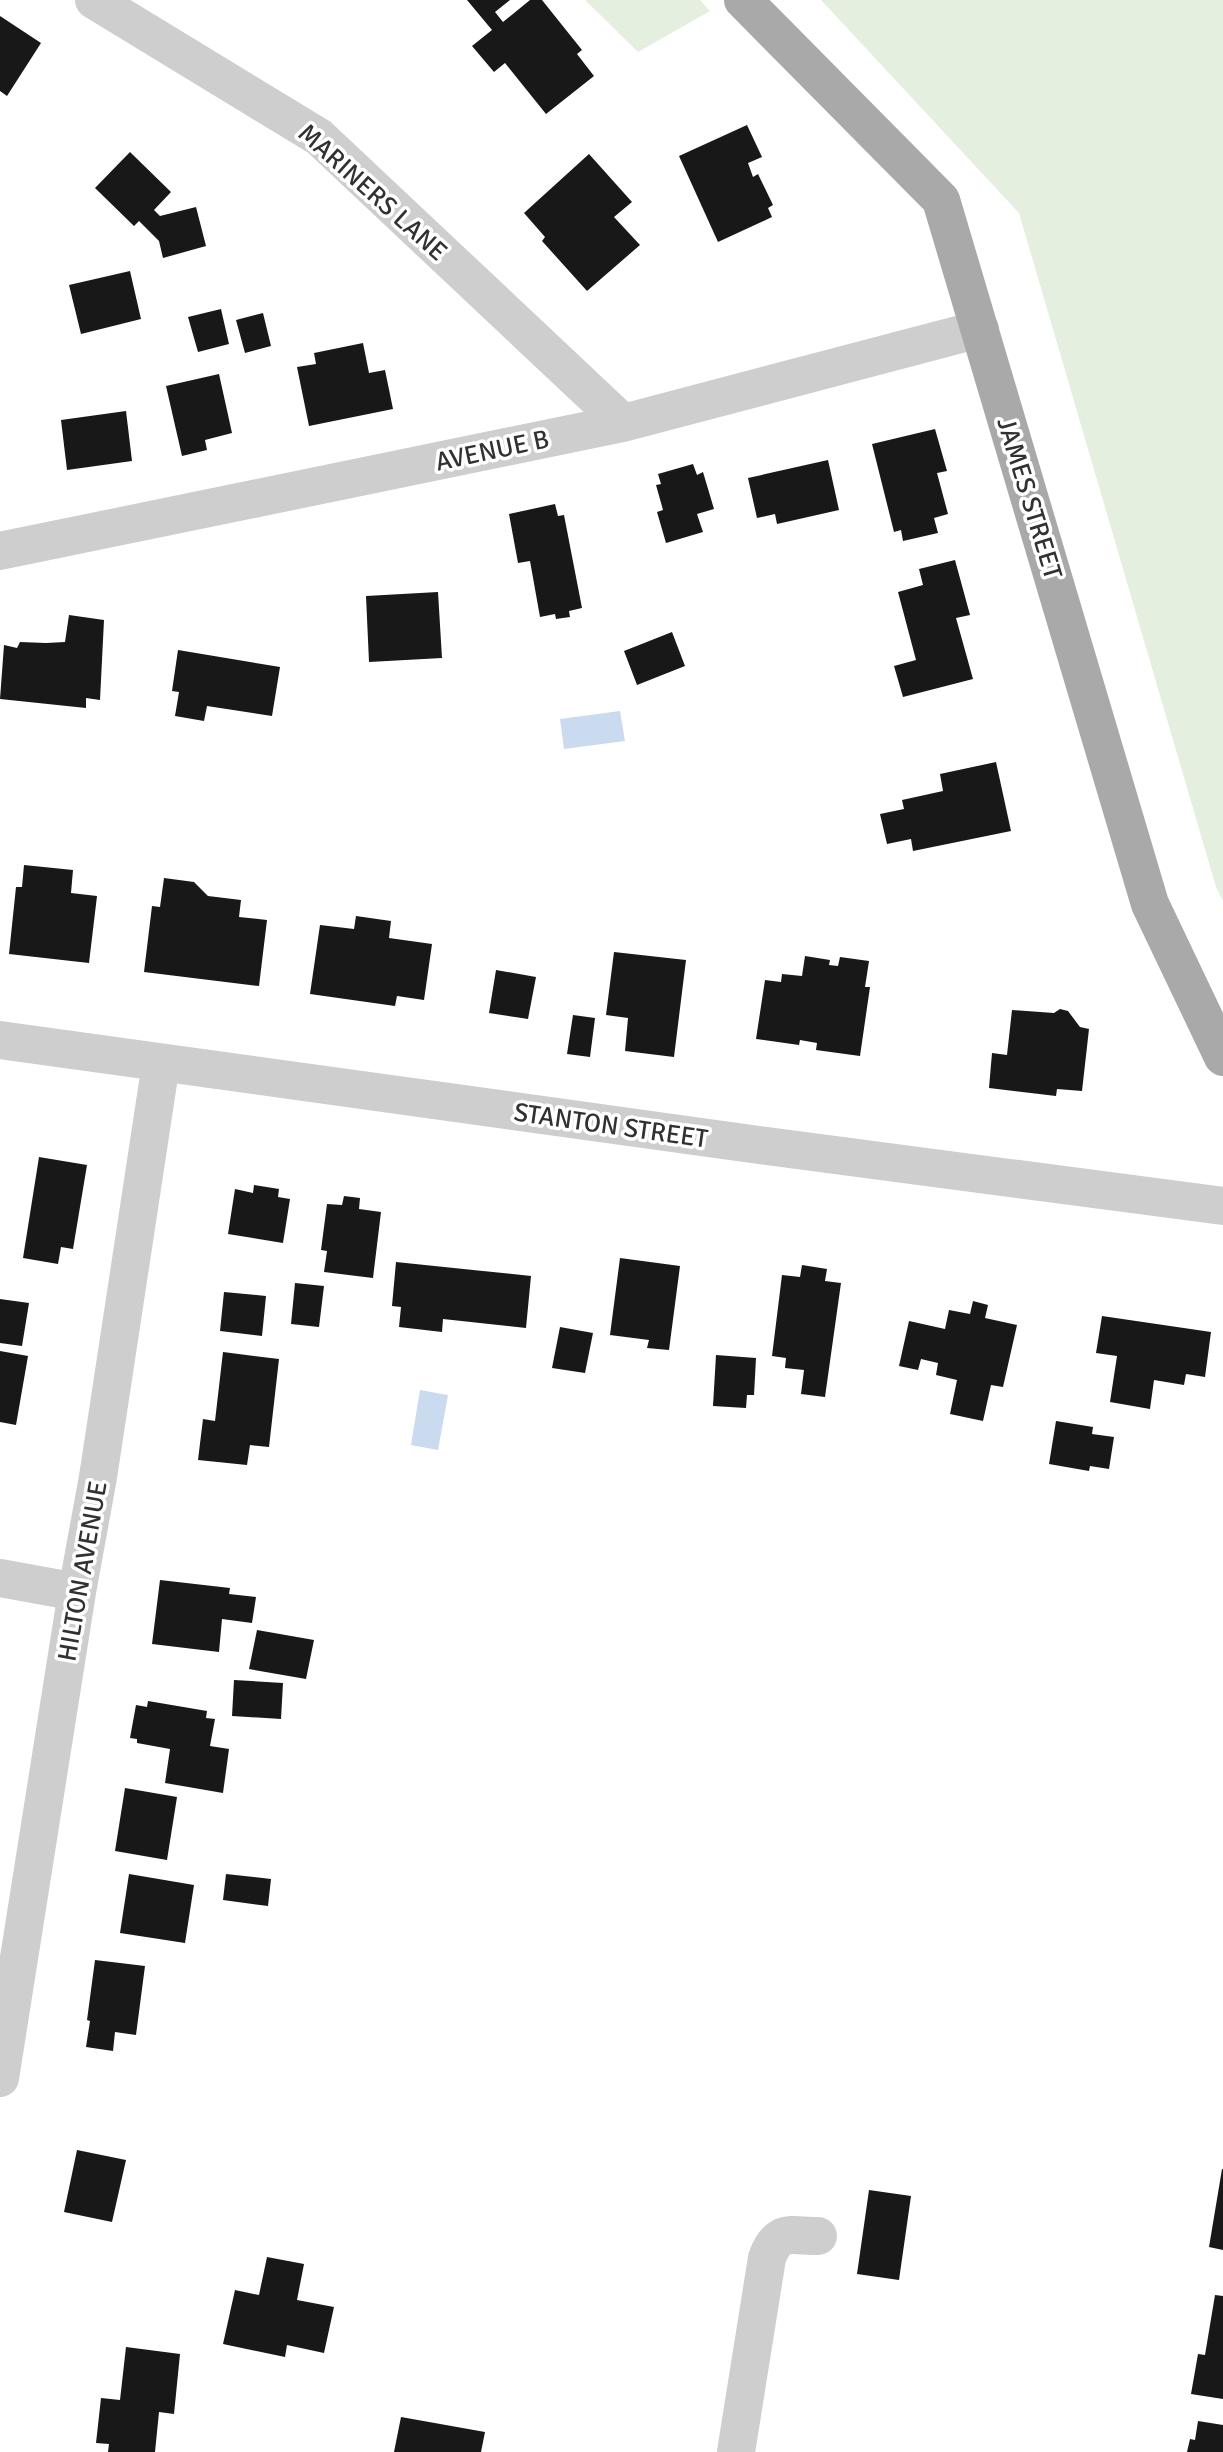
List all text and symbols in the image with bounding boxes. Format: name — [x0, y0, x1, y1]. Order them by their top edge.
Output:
street label: MARINERS LANE — [291, 117, 454, 268]
street label: JAMES STREET — [989, 414, 1069, 583]
street label: AVENUE B — [432, 423, 552, 479]
street label: STANTON STREET — [512, 1097, 710, 1155]
street label: HILTON AVENUE — [51, 1479, 115, 1664]

